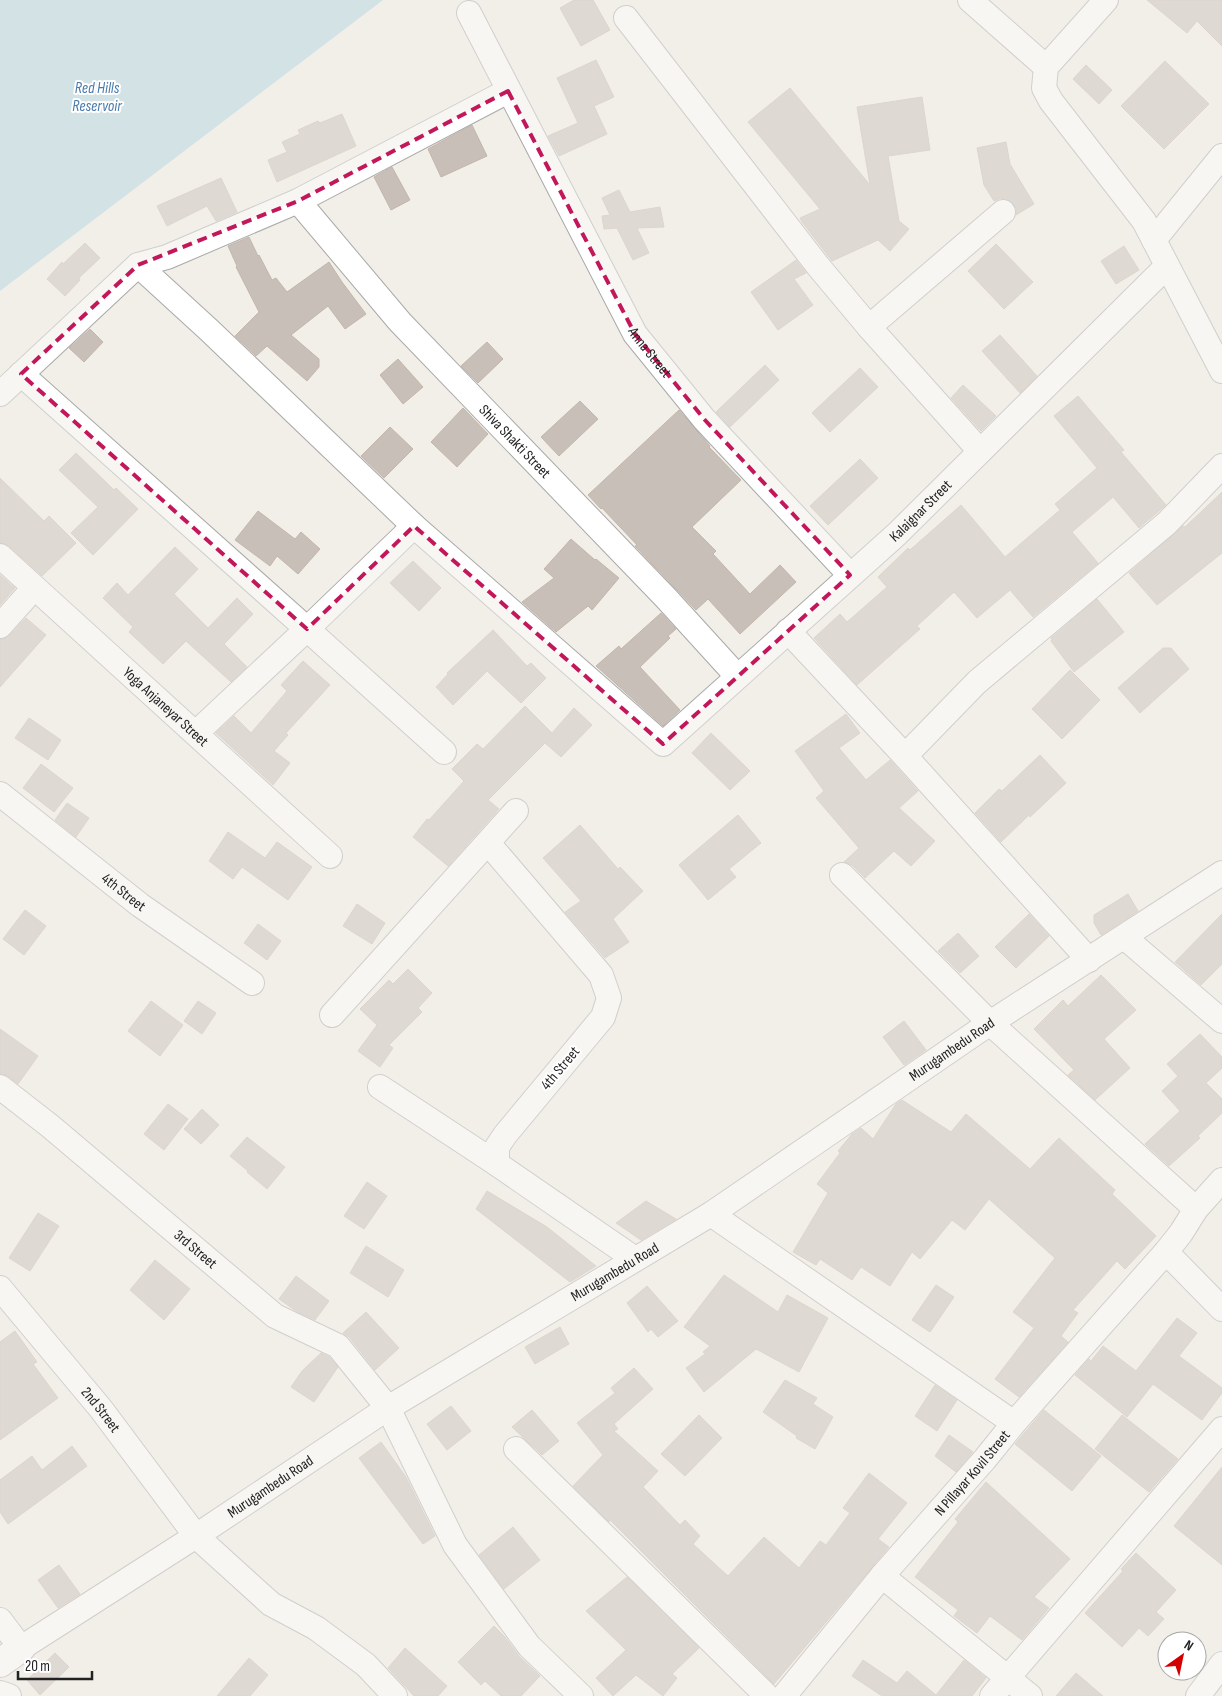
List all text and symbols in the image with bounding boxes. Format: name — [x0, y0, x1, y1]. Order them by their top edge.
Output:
water label: Red Hills Reservoir — [72, 79, 122, 116]
street label: Anna Street — [623, 324, 676, 382]
street label: Shiva Shakti Street — [475, 401, 555, 483]
street label: Kalaignar Street — [886, 476, 956, 546]
street label: Yoga Anjaneyar Street — [119, 663, 213, 751]
street label: 4th Street — [97, 869, 150, 916]
street label: Murugambedu Road — [906, 1014, 998, 1086]
street label: 4th Street — [537, 1042, 584, 1094]
street label: 3rd Street — [170, 1226, 221, 1273]
street label: Murugambedu Road — [568, 1239, 662, 1306]
street label: 2nd Street — [77, 1383, 125, 1437]
street label: N Pillayar Kovil Street — [931, 1426, 1015, 1520]
street label: Murugambedu Road — [224, 1451, 317, 1522]
north arrow — [1157, 1631, 1207, 1681]
text: N — [1181, 1636, 1197, 1655]
scale bar — [18, 1648, 91, 1680]
text: 20 m — [25, 1657, 50, 1676]

